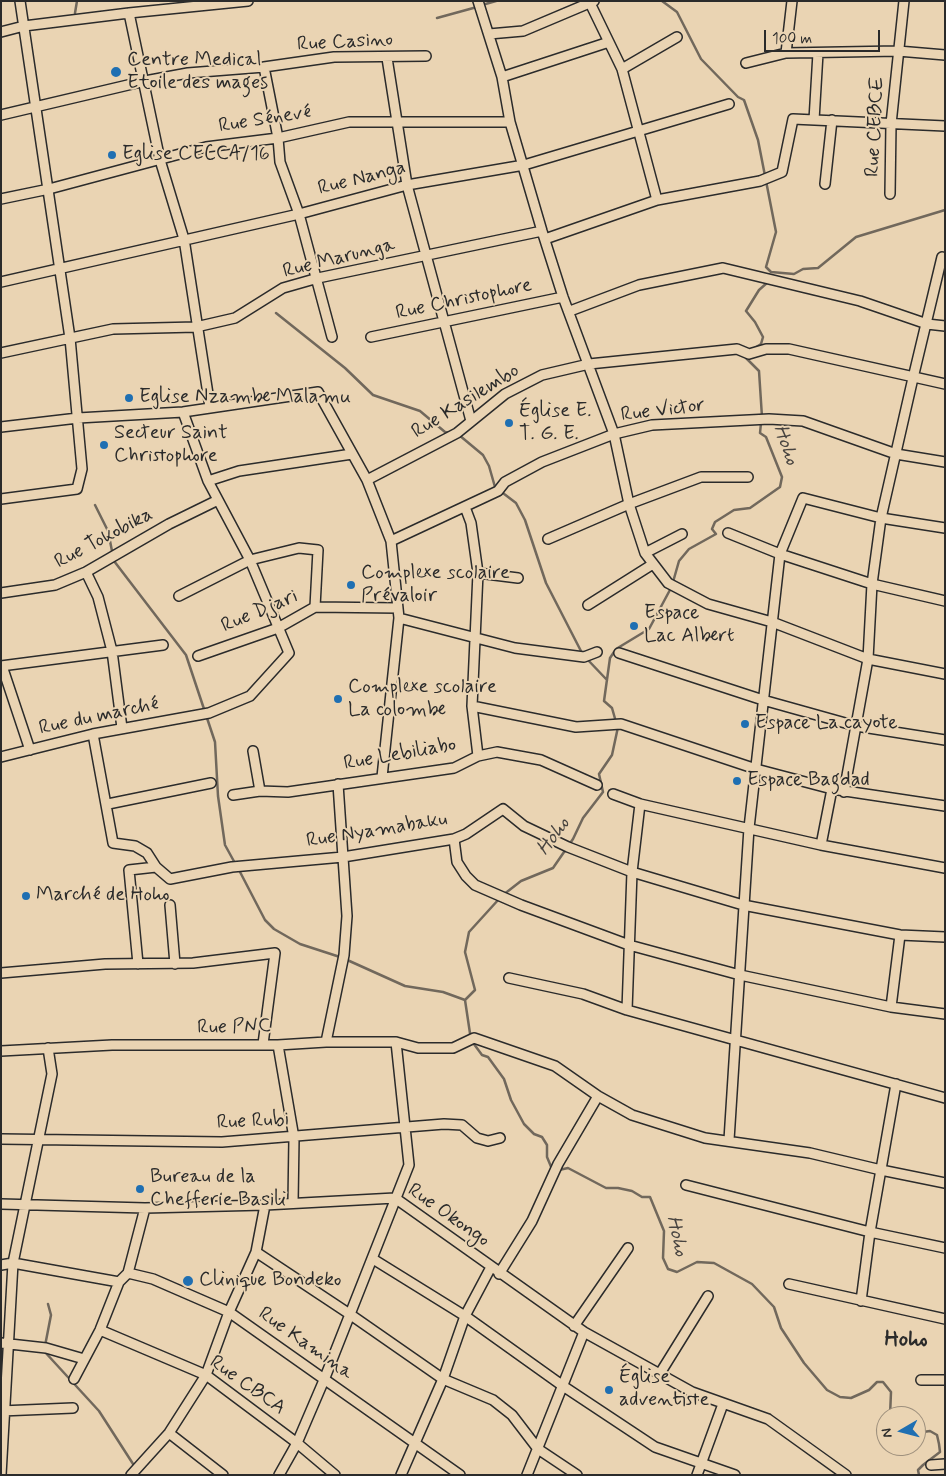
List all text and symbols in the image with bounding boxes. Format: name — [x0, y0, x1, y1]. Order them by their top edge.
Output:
scale bar — [766, 20, 882, 52]
street label: Rue Casino — [296, 29, 394, 57]
text: 100 m — [772, 29, 812, 49]
place label: Centre Medical Etoile des mages — [127, 49, 268, 96]
marker: Centre Medical Etoile des mages — [109, 65, 123, 79]
street label: Rue CEBCE — [861, 76, 891, 178]
street label: Rue Sénevé — [217, 101, 313, 139]
place label: Eglise CECCA/16 — [122, 143, 270, 167]
marker: Eglise CECCA/16 — [106, 149, 118, 161]
street label: Rue Nanga — [316, 157, 408, 201]
street label: Rue Marunga — [281, 234, 397, 284]
street label: Rue Christophore — [394, 274, 534, 326]
street label: Rue Kasilembo — [408, 359, 524, 445]
place label: Eglise Nzambe Malamu — [139, 386, 351, 410]
marker: Eglise Nzambe Malamu — [123, 392, 135, 404]
street label: Rue Victor — [620, 394, 706, 428]
place label: Église E. T. G. E. — [519, 400, 591, 447]
marker: Église E. T. G. E. — [503, 417, 515, 429]
water label: Hoho — [766, 421, 804, 469]
place label: Secteur Saint Christophore — [114, 422, 228, 469]
marker: Secteur Saint Christophore — [98, 439, 110, 451]
street label: Rue Tokobika — [51, 503, 157, 575]
place label: Complexe scolaire Prévaloir — [361, 562, 510, 609]
marker: Complexe scolaire Prévaloir — [345, 579, 357, 591]
street label: Rue Djari — [218, 585, 302, 639]
place label: Espace Lac Albert — [644, 602, 734, 649]
marker: Espace Lac Albert — [628, 620, 640, 632]
place label: Complexe scolaire La colombe — [348, 676, 497, 723]
street label: Rue du marché — [37, 693, 161, 741]
marker: Complexe scolaire La colombe — [332, 693, 344, 705]
place label: Espace La cayote — [755, 712, 898, 736]
marker: Espace La cayote — [739, 718, 751, 730]
street label: Rue Lebiliabo — [342, 733, 458, 777]
place label: Espace Bagdad — [747, 769, 870, 793]
marker: Espace Bagdad — [731, 775, 743, 787]
street label: Rue Nyamabaku — [305, 808, 449, 854]
water label: Hoho — [532, 813, 576, 861]
place label: Marché de Hoho — [36, 884, 170, 908]
marker: Marché de Hoho — [20, 890, 32, 902]
street label: Rue PNC — [197, 1015, 271, 1041]
street label: Rue Rubi — [216, 1108, 290, 1136]
place label: Bureau de la Chefferie Basili — [150, 1166, 286, 1213]
street label: Rue Okongo — [402, 1179, 494, 1253]
marker: Bureau de la Chefferie Basili — [134, 1183, 146, 1195]
water label: Hoho — [659, 1213, 693, 1259]
place label: Clinique Bondeko — [199, 1269, 341, 1293]
marker: Clinique Bondeko — [181, 1274, 195, 1288]
street label: Rue Kamina — [253, 1303, 357, 1385]
district label: Hoho — [884, 1328, 928, 1354]
street label: Rue CBCA — [204, 1351, 290, 1421]
place label: Église adventiste — [619, 1366, 709, 1413]
marker: Église adventiste — [603, 1384, 615, 1396]
north arrow — [876, 1406, 926, 1456]
text: N — [878, 1427, 897, 1439]

